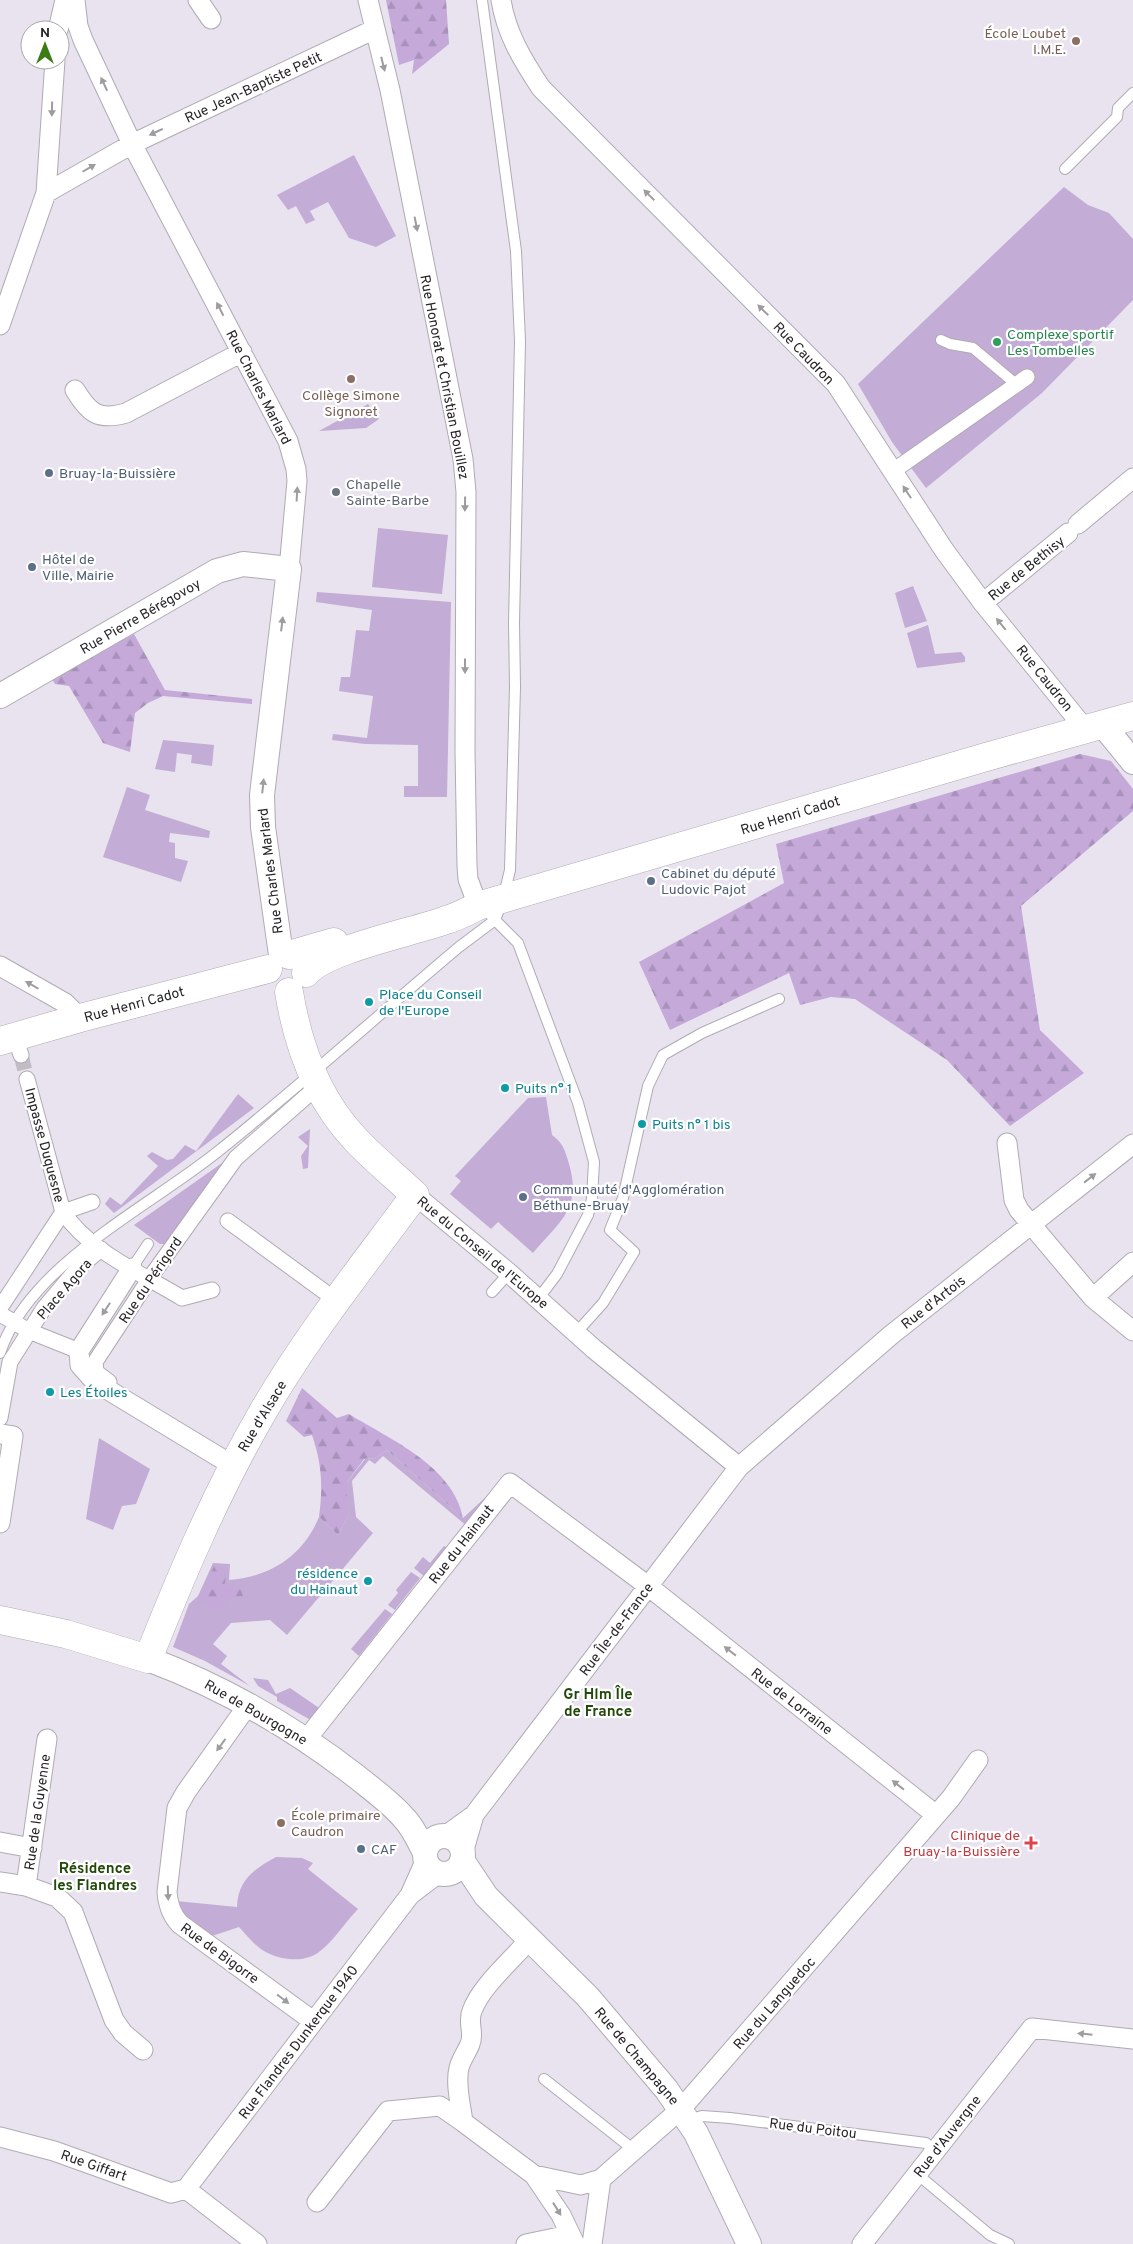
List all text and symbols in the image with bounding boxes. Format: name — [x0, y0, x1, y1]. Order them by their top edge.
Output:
north arrow — [20, 20, 70, 70]
text: N — [40, 25, 50, 42]
place label: École Loubet I.M.E. — [984, 25, 1066, 59]
marker: École Loubet I.M.E. — [1070, 35, 1082, 47]
street label: Rue Jean-Baptiste Petit — [182, 49, 325, 128]
one-way arrow — [380, 57, 388, 72]
one-way arrow — [99, 77, 107, 91]
one-way arrow — [48, 101, 56, 117]
one-way arrow — [149, 128, 164, 137]
one-way arrow — [82, 164, 95, 173]
one-way arrow — [643, 189, 655, 201]
one-way arrow — [412, 216, 420, 232]
street label: Rue Honorat et Christian Bouillez — [415, 274, 472, 481]
one-way arrow — [216, 301, 224, 316]
one-way arrow — [757, 305, 769, 317]
street label: Rue Caudron — [769, 319, 837, 389]
street label: Rue Charles Marlard — [221, 327, 294, 448]
place label: Complexe sportif Les Tombelles — [1007, 327, 1114, 360]
marker: Complexe sportif Les Tombelles — [991, 336, 1003, 348]
marker: Collège Simone Signoret — [345, 373, 357, 385]
place label: Collège Simone Signoret — [302, 388, 400, 421]
place label: Bruay-la-Buissière — [59, 466, 176, 483]
marker: Bruay-la-Buissière — [43, 467, 55, 479]
place label: Chapelle Sainte-Barbe — [346, 477, 429, 510]
one-way arrow — [902, 485, 911, 498]
one-way arrow — [293, 486, 301, 502]
marker: Chapelle Sainte-Barbe — [330, 486, 342, 498]
one-way arrow — [461, 496, 469, 512]
street label: Rue de Bethisy — [985, 533, 1069, 605]
place label: Hôtel de Ville, Mairie — [42, 552, 114, 585]
marker: Hôtel de Ville, Mairie — [26, 561, 38, 573]
street label: Rue Pierre Bérégovoy — [77, 576, 204, 659]
one-way arrow — [278, 616, 286, 632]
one-way arrow — [995, 618, 1006, 631]
street label: Rue Caudron — [1012, 642, 1076, 716]
one-way arrow — [461, 659, 469, 675]
one-way arrow — [259, 777, 267, 793]
street label: Rue Henri Cadot — [739, 793, 842, 840]
street label: Rue Charles Marlard — [255, 807, 288, 935]
place label: Cabinet du député Ludovic Pajot — [661, 866, 776, 899]
marker: Cabinet du député Ludovic Pajot — [645, 875, 657, 887]
one-way arrow — [26, 980, 39, 989]
street label: Rue Henri Cadot — [82, 984, 186, 1027]
place label: Place du Conseil de l'Europe — [379, 987, 482, 1020]
marker: Place du Conseil de l'Europe — [363, 996, 375, 1008]
place label: Puits n° 1 — [515, 1081, 572, 1098]
marker: Puits n° 1 — [499, 1082, 511, 1094]
street label: Impasse Duquesne — [20, 1086, 67, 1205]
place label: Puits n° 1 bis — [652, 1117, 730, 1134]
marker: Puits n° 1 bis — [636, 1118, 648, 1130]
one-way arrow — [1083, 1172, 1096, 1183]
place label: Communauté d'Agglomération Béthune-Bruay — [533, 1182, 724, 1215]
marker: Communauté d'Agglomération Béthune-Bruay — [517, 1191, 529, 1203]
street label: Rue du Conseil de l'Europe — [413, 1193, 551, 1313]
street label: Rue du Périgord — [116, 1234, 186, 1327]
street label: Place Agora — [34, 1256, 96, 1324]
street label: Rue d'Artois — [898, 1273, 969, 1334]
one-way arrow — [101, 1302, 111, 1315]
street label: Rue d'Alsace — [235, 1378, 291, 1456]
place label: Les Étoiles — [60, 1384, 128, 1402]
marker: Les Étoiles — [44, 1386, 56, 1398]
street label: Rue du Hainaut — [426, 1502, 498, 1588]
place label: résidence du Hainaut — [290, 1566, 358, 1599]
marker: résidence du Hainaut — [362, 1575, 374, 1587]
street label: Rue Île-de-France — [576, 1579, 658, 1680]
one-way arrow — [724, 1646, 737, 1657]
street label: Rue de Lorraine — [747, 1665, 835, 1739]
street label: Rue de Bourgogne — [201, 1677, 310, 1750]
district label: Gr Hlm Île de France — [563, 1685, 633, 1722]
one-way arrow — [215, 1738, 226, 1751]
street label: Rue de la Guyenne — [22, 1753, 55, 1871]
one-way arrow — [891, 1780, 905, 1790]
place label: École primaire Caudron — [291, 1807, 381, 1841]
marker: École primaire Caudron — [275, 1817, 287, 1829]
place label: Clinique de Bruay-la-Buissière — [903, 1828, 1020, 1861]
marker: Clinique de Bruay-la-Buissière — [1024, 1836, 1038, 1850]
place label: CAF — [371, 1842, 397, 1859]
marker: CAF — [355, 1843, 367, 1855]
district label: Résidence les Flandres — [53, 1860, 137, 1896]
one-way arrow — [164, 1885, 172, 1901]
street label: Rue de Bigorre — [177, 1920, 262, 1988]
street label: Rue du Languedoc — [730, 1954, 820, 2054]
street label: Rue Flandres Dunkerque 1940 — [236, 1963, 363, 2123]
one-way arrow — [276, 1994, 289, 2005]
street label: Rue de Champagne — [590, 2005, 682, 2109]
one-way arrow — [1076, 2030, 1092, 2038]
street label: Rue d'Auvergne — [911, 2092, 986, 2181]
street label: Rue du Poitou — [768, 2116, 857, 2143]
street label: Rue Giffart — [58, 2147, 129, 2186]
one-way arrow — [552, 2202, 561, 2215]

